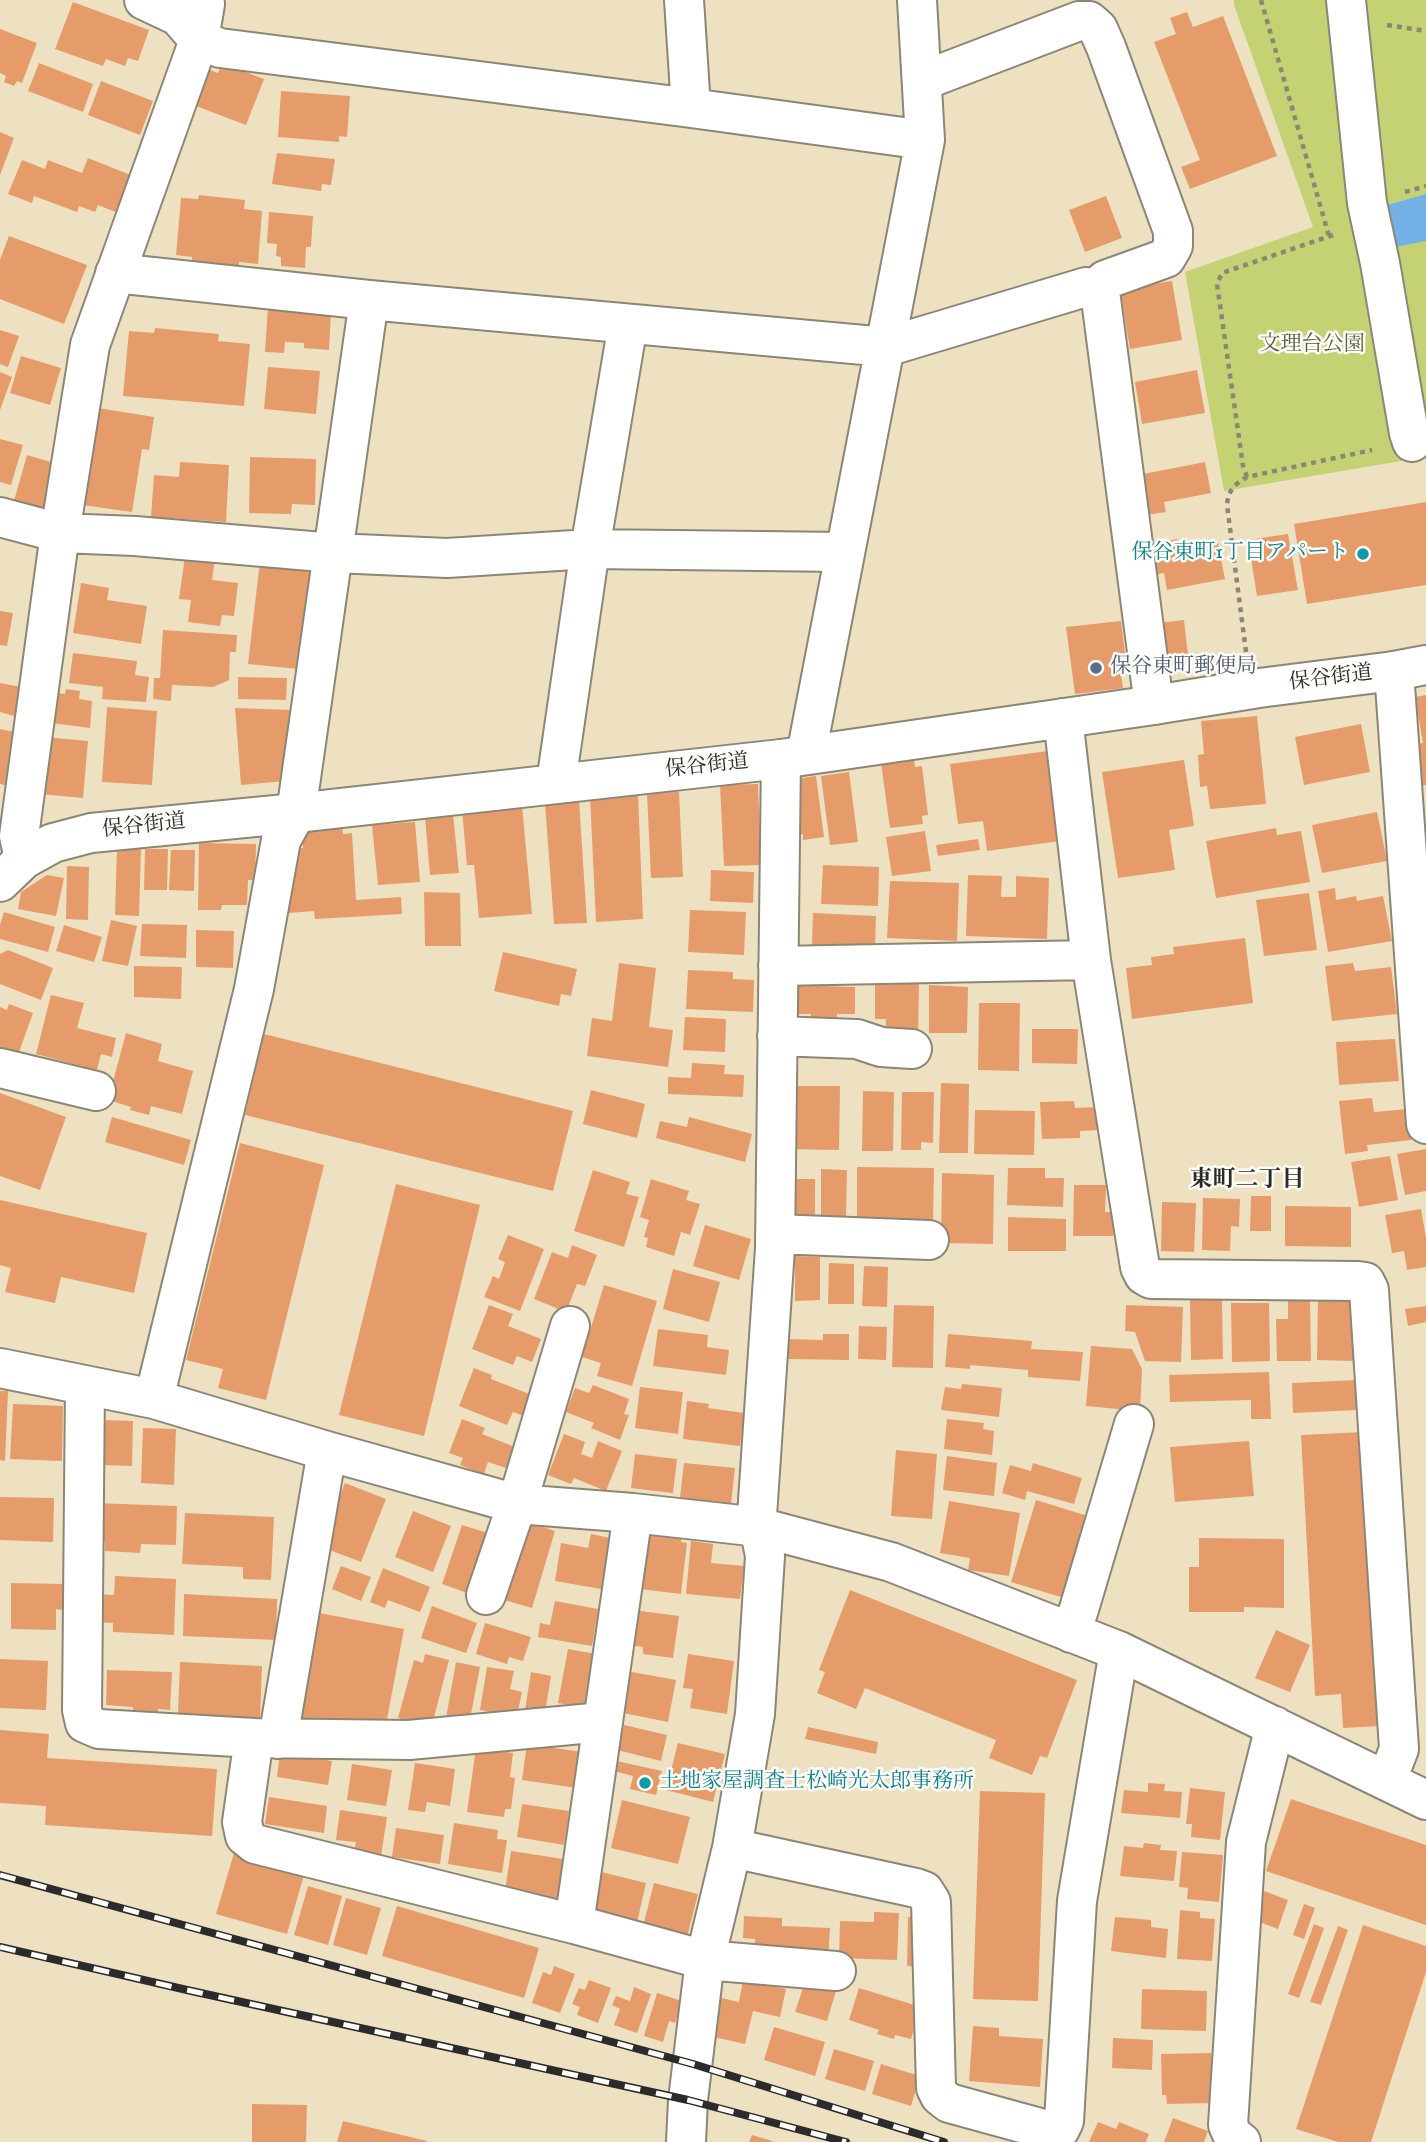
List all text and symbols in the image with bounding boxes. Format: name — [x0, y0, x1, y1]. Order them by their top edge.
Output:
park label: 文理台公園 — [1260, 333, 1364, 359]
place label: 保谷東町1丁目アパート — [1131, 541, 1349, 567]
marker: 保谷東町1丁目アパート — [1355, 546, 1371, 562]
place label: 保谷東町郵便局 — [1110, 655, 1257, 681]
marker: 保谷東町郵便局 — [1088, 660, 1104, 676]
street label: 保谷街道 — [1288, 661, 1374, 697]
street label: 保谷街道 — [664, 750, 750, 784]
street label: 保谷街道 — [101, 810, 187, 844]
district label: 東町二丁目 — [1190, 1167, 1304, 1195]
place label: 土地家屋調査士松崎光太郎事務所 — [659, 1770, 974, 1796]
marker: 土地家屋調査士松崎光太郎事務所 — [637, 1775, 653, 1791]

